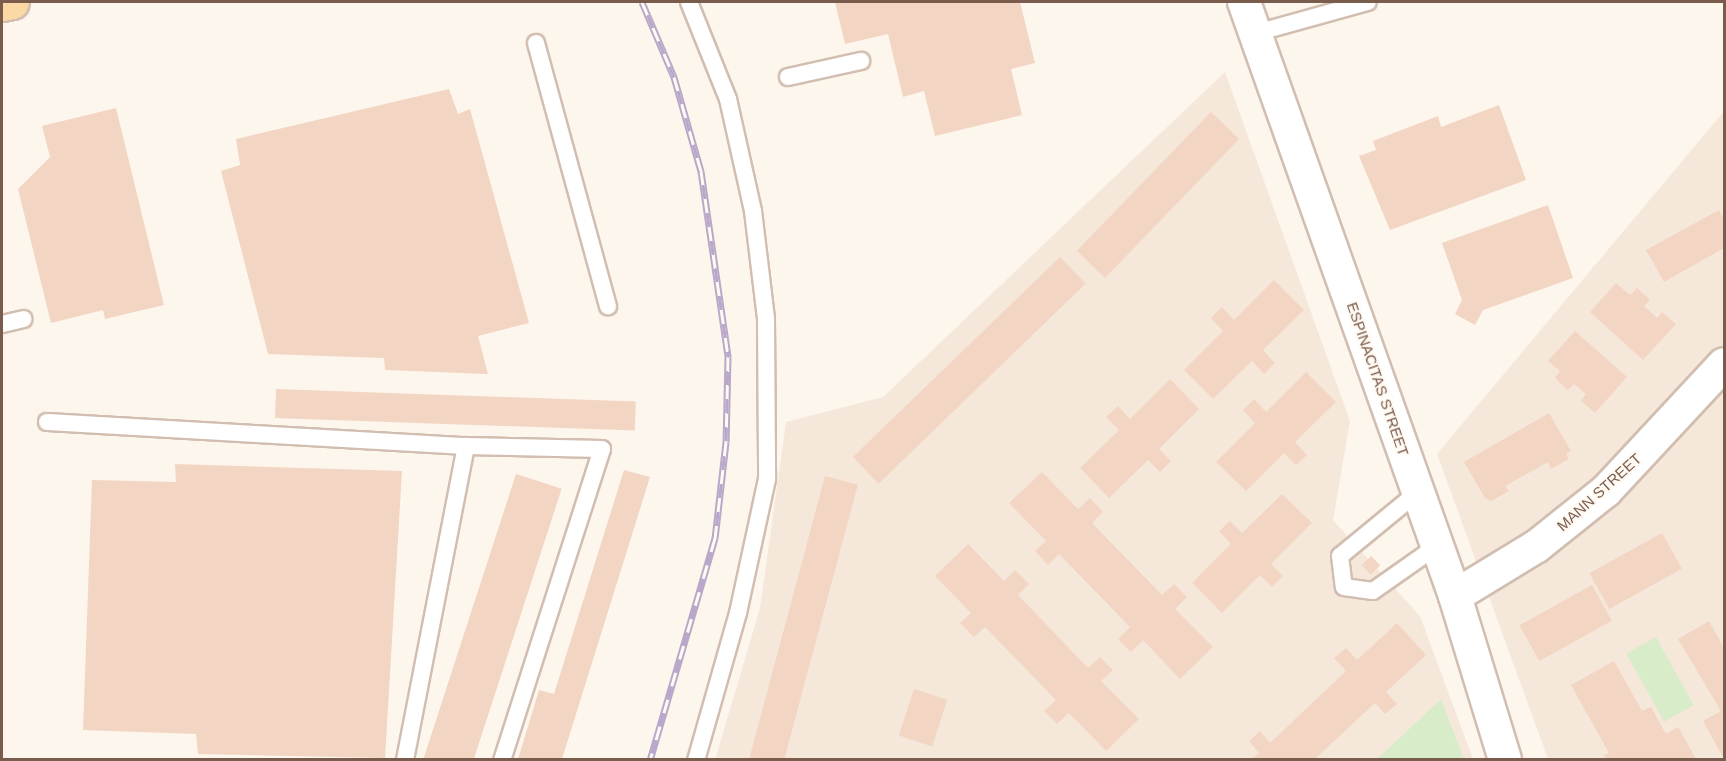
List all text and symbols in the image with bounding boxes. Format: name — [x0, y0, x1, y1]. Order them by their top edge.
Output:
street label: ESPINACITAS STREET — [1343, 300, 1413, 458]
street label: MANN STREET — [1553, 449, 1645, 535]

